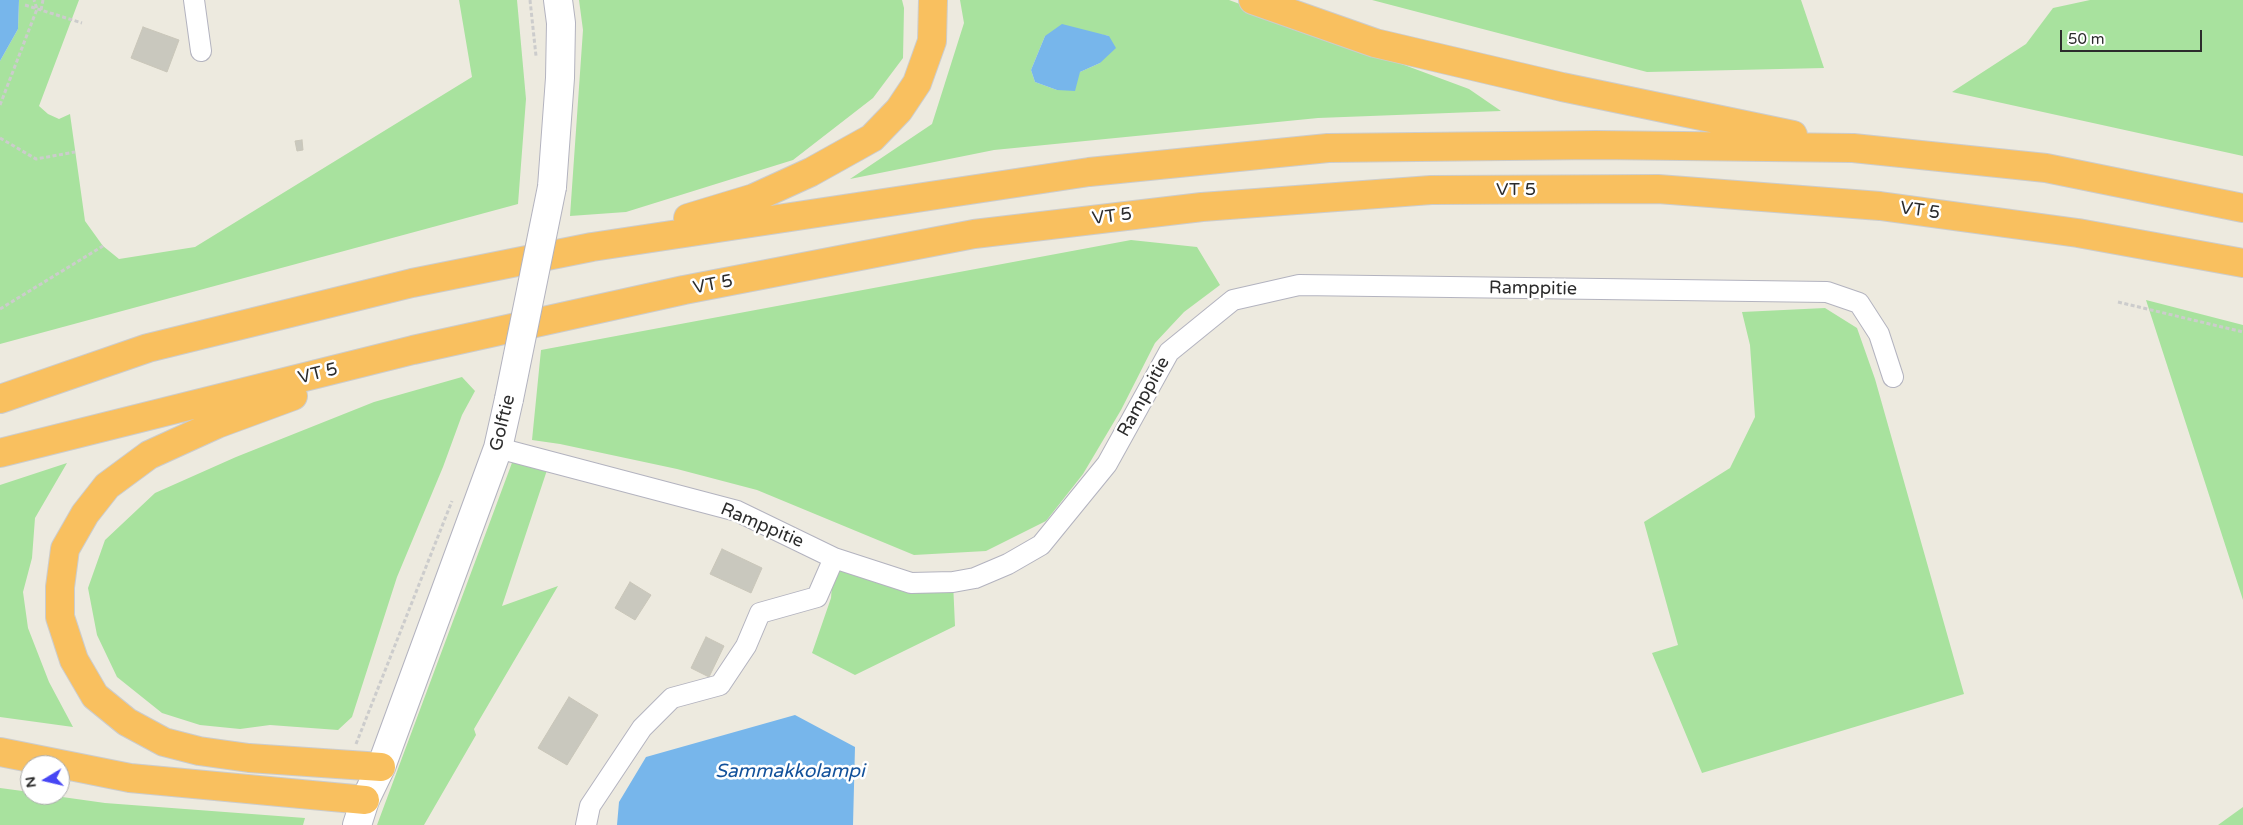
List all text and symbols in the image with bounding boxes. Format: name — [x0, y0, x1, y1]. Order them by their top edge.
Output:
scale bar — [2063, 20, 2206, 52]
text: 50 m — [2068, 30, 2105, 48]
street label: VT 5 — [1496, 179, 1536, 201]
street label: VT 5 — [1899, 198, 1941, 224]
street label: VT 5 — [1091, 204, 1133, 230]
street label: VT 5 — [691, 271, 735, 299]
street label: Ramppitie — [1489, 277, 1577, 301]
street label: Ramppitie — [1113, 353, 1175, 441]
street label: VT 5 — [296, 359, 340, 389]
street label: Golftie — [486, 393, 520, 453]
street label: Ramppitie — [717, 499, 807, 553]
north arrow — [20, 755, 70, 805]
water label: Sammakkolampi — [715, 761, 865, 783]
text: N — [21, 775, 40, 789]

